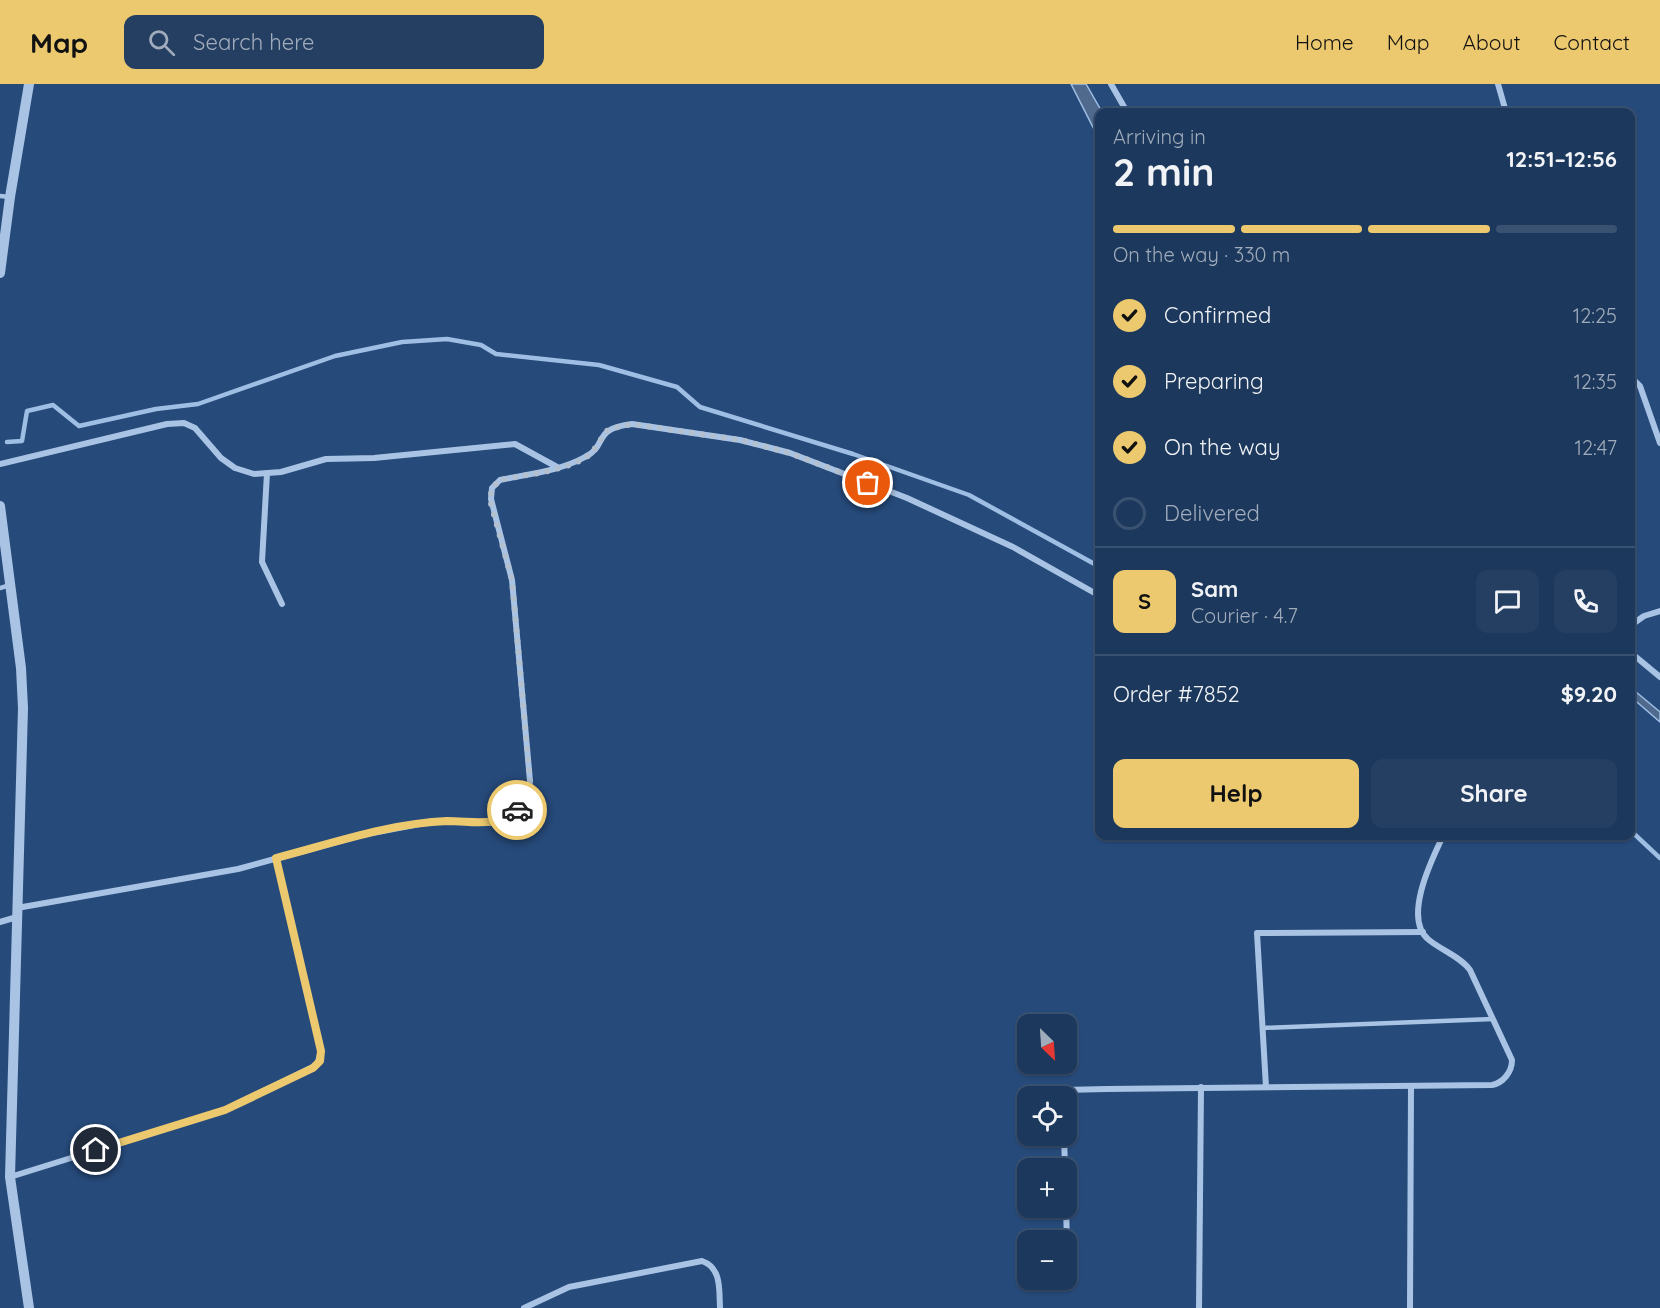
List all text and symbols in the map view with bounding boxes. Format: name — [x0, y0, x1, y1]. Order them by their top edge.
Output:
search box — [124, 15, 544, 69]
text: Map — [30, 25, 88, 60]
icon: search — [145, 26, 178, 59]
text: Search here — [193, 28, 315, 56]
text: Home — [1295, 29, 1354, 55]
text: Map — [1387, 29, 1430, 55]
text: About — [1463, 29, 1521, 55]
text: Contact — [1554, 29, 1630, 55]
text: Arriving in — [1113, 124, 1206, 149]
text: 12:51–12:56 — [1506, 145, 1617, 173]
text: 2 min — [1113, 147, 1215, 196]
text: On the way · 330 m — [1113, 242, 1290, 267]
icon: check — [1113, 299, 1146, 332]
text: Confirmed — [1164, 301, 1271, 329]
text: 12:25 — [1573, 303, 1617, 328]
icon: check — [1113, 365, 1146, 398]
text: Preparing — [1164, 367, 1264, 395]
text: 12:35 — [1573, 369, 1617, 394]
icon: check — [1113, 431, 1146, 464]
text: On the way — [1164, 433, 1280, 461]
text: 12:47 — [1575, 435, 1617, 460]
pin — [842, 457, 893, 508]
icon: bag — [851, 466, 884, 499]
text: Delivered — [1164, 499, 1260, 527]
button: chat — [1476, 570, 1539, 633]
button: phone — [1554, 570, 1617, 633]
text: Sam — [1191, 575, 1238, 603]
text: S — [1138, 587, 1151, 615]
text: Courier · 4.7 — [1191, 603, 1298, 628]
text: Order #7852 — [1113, 680, 1240, 708]
text: $9.20 — [1561, 680, 1617, 708]
button: Help — [1113, 759, 1359, 828]
button: Share — [1371, 759, 1617, 828]
courier — [487, 780, 547, 840]
icon: car — [501, 794, 534, 827]
north arrow — [1017, 1014, 1077, 1074]
map controls — [1017, 1014, 1077, 1290]
button: locate — [1017, 1086, 1077, 1146]
pin — [70, 1124, 121, 1175]
icon: home — [79, 1133, 112, 1166]
button: + — [1017, 1158, 1077, 1218]
button: − — [1017, 1230, 1077, 1290]

